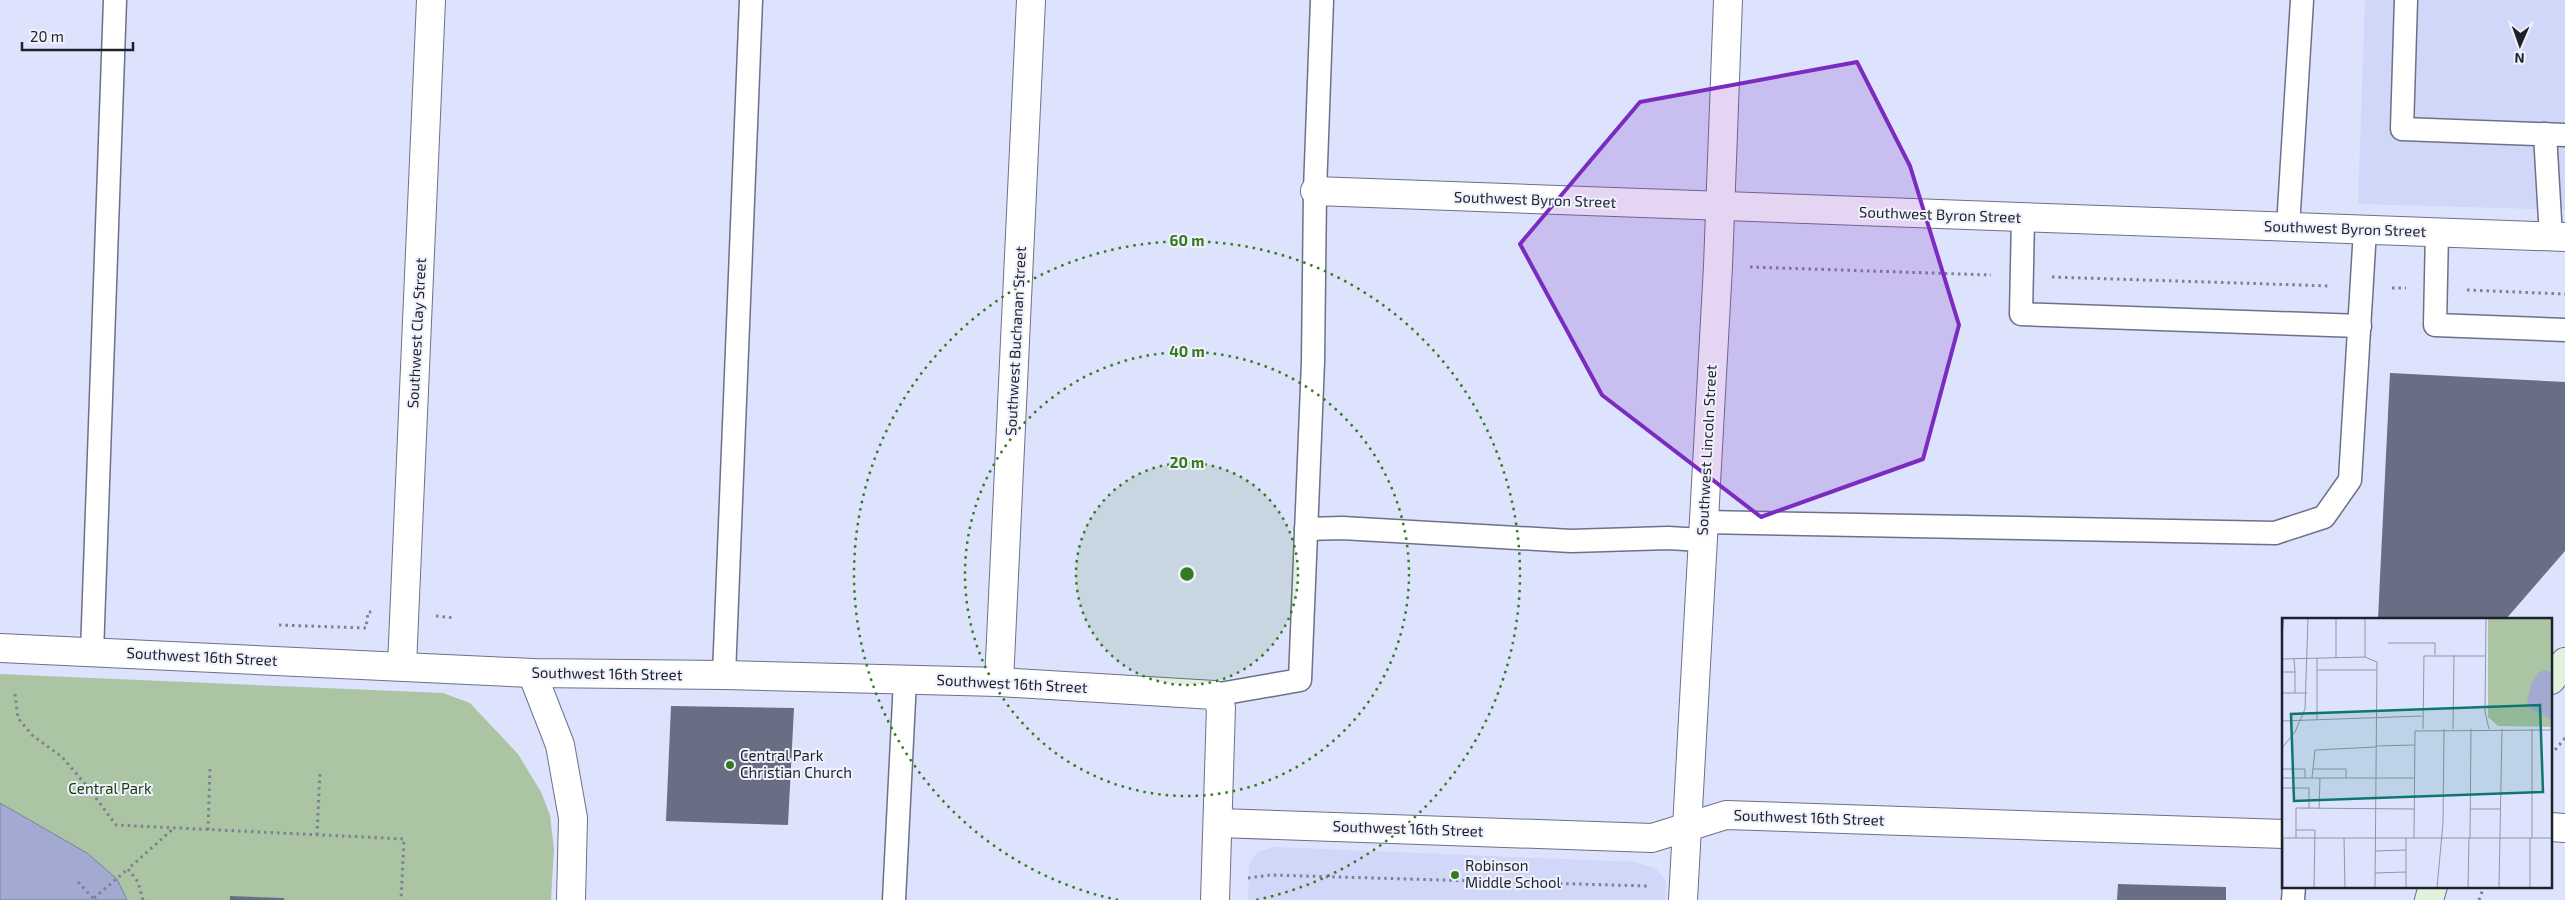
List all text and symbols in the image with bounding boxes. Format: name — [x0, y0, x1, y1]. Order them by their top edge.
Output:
scale bar — [22, 20, 134, 52]
north arrow — [2495, 20, 2545, 70]
text: 20 m — [30, 27, 64, 45]
text: N — [2514, 50, 2525, 67]
street label: Southwest Byron Street — [1454, 187, 1617, 211]
street label: Southwest Byron Street — [1859, 202, 2022, 226]
street label: Southwest Byron Street — [2264, 216, 2427, 240]
text: 60 m — [1170, 231, 1204, 249]
street label: Southwest Buchanan Street — [1001, 245, 1029, 436]
street label: Southwest Clay Street — [403, 257, 429, 409]
text: 40 m — [1169, 342, 1205, 360]
street label: Southwest Lincoln Street — [1693, 364, 1719, 536]
text: 20 m — [1170, 453, 1204, 471]
centre of rings — [1178, 565, 1196, 583]
inset map — [2282, 618, 2552, 888]
street label: Southwest 16th Street — [126, 643, 278, 669]
street label: Southwest 16th Street — [531, 663, 683, 683]
street label: Southwest 16th Street — [936, 670, 1088, 696]
place label: Central Park Christian Church — [740, 746, 852, 781]
marker: Central Park Christian Church — [724, 759, 736, 771]
park label: Central Park — [68, 779, 152, 797]
street label: Southwest 16th Street — [1733, 805, 1885, 829]
street label: Southwest 16th Street — [1332, 816, 1484, 840]
place label: Robinson Middle School — [1465, 856, 1561, 891]
marker: Robinson Middle School — [1449, 869, 1461, 881]

